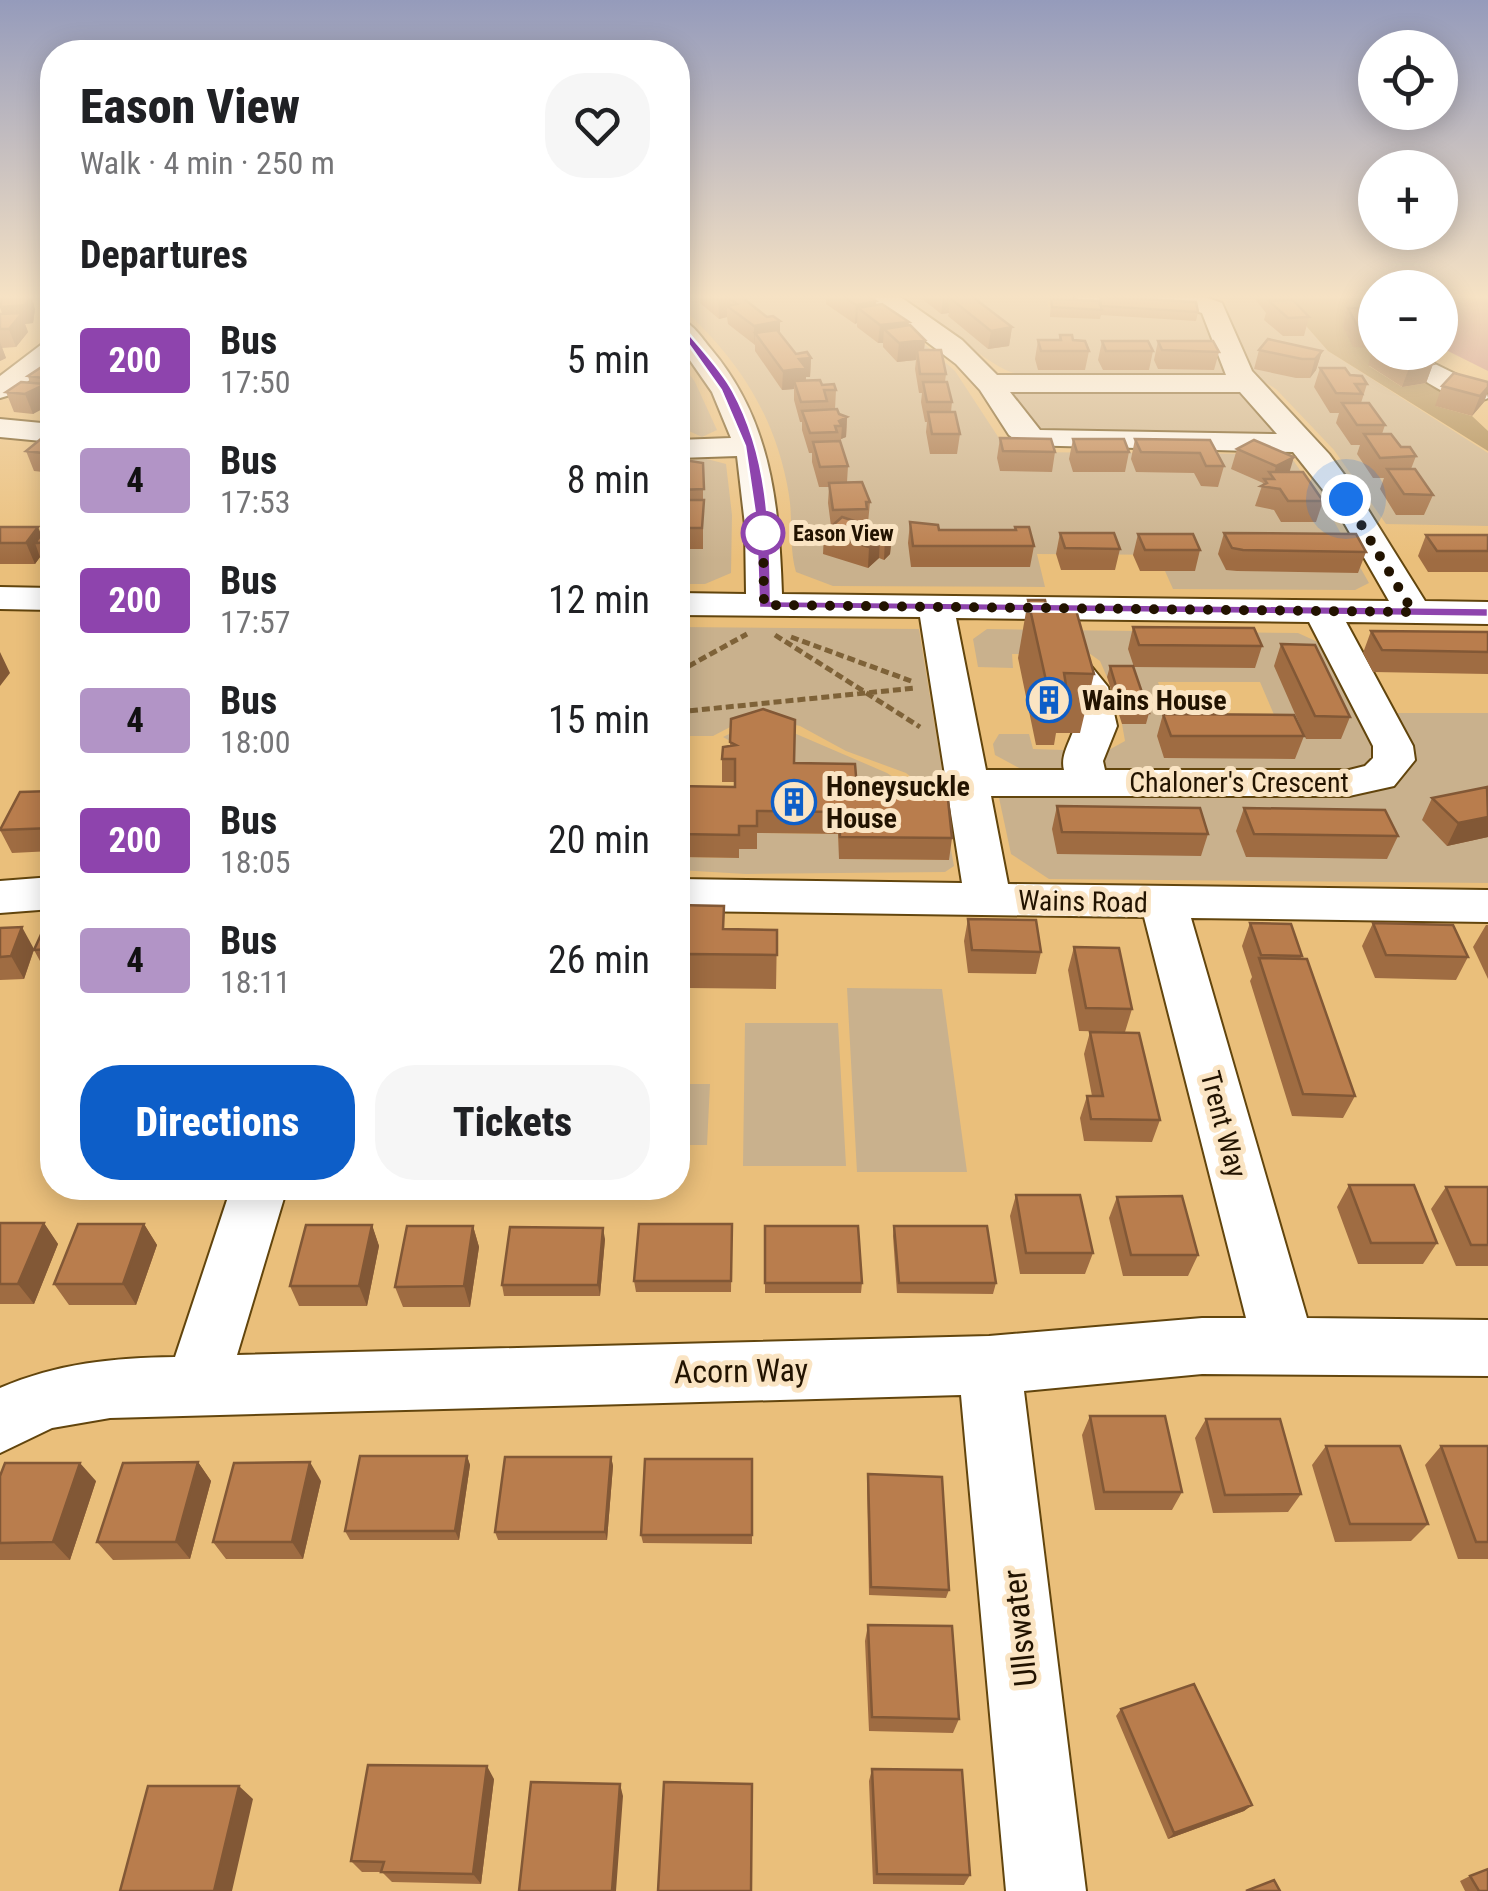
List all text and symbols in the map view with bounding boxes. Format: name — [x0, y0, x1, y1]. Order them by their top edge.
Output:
map controls — [1358, 30, 1458, 370]
button: locate — [1358, 30, 1458, 130]
button: heart — [545, 73, 650, 178]
text: Eason View — [80, 78, 300, 135]
text: Walk · 4 min · 250 m — [80, 144, 335, 182]
button: + — [1358, 150, 1458, 250]
text: Departures — [80, 233, 248, 277]
button: − — [1358, 270, 1458, 370]
text: Bus — [220, 319, 277, 363]
text: 5 min — [567, 338, 650, 382]
text: 200 — [108, 340, 162, 381]
text: 17:50 — [220, 363, 291, 401]
text: Bus — [220, 439, 277, 483]
text: 8 min — [567, 458, 650, 502]
text: 4 — [126, 460, 144, 501]
your location — [1321, 474, 1371, 524]
text: 17:53 — [220, 483, 291, 521]
marker: Eason View — [742, 512, 784, 554]
place label: Eason View — [793, 521, 894, 546]
text: Bus — [220, 559, 277, 603]
text: 12 min — [548, 578, 650, 622]
text: 200 — [108, 580, 162, 621]
text: 17:57 — [220, 603, 291, 641]
building icon: Wains House — [1026, 677, 1072, 723]
text: Bus — [220, 679, 277, 723]
place label: Wains House — [1082, 684, 1227, 717]
text: 15 min — [548, 698, 650, 742]
text: 4 — [126, 700, 144, 741]
text: 18:00 — [220, 723, 291, 761]
street label: Chaloner's Crescent — [1129, 766, 1349, 799]
place label: Honeysuckle House — [826, 770, 970, 835]
building icon: Honeysuckle House — [771, 779, 817, 825]
text: Bus — [220, 799, 277, 843]
text: 20 min — [548, 818, 650, 862]
text: 200 — [108, 820, 162, 861]
text: 18:05 — [220, 843, 291, 881]
street label: Wains Road — [1018, 884, 1148, 919]
text: Bus — [220, 919, 277, 963]
text: 26 min — [548, 938, 650, 982]
text: 4 — [126, 940, 144, 981]
text: 18:11 — [220, 963, 291, 1001]
button: Directions — [80, 1065, 355, 1180]
button: Tickets — [375, 1065, 650, 1180]
street label: Trent Way — [1193, 1067, 1254, 1181]
street label: Acorn Way — [674, 1351, 808, 1391]
street label: Ullswater — [995, 1567, 1045, 1688]

